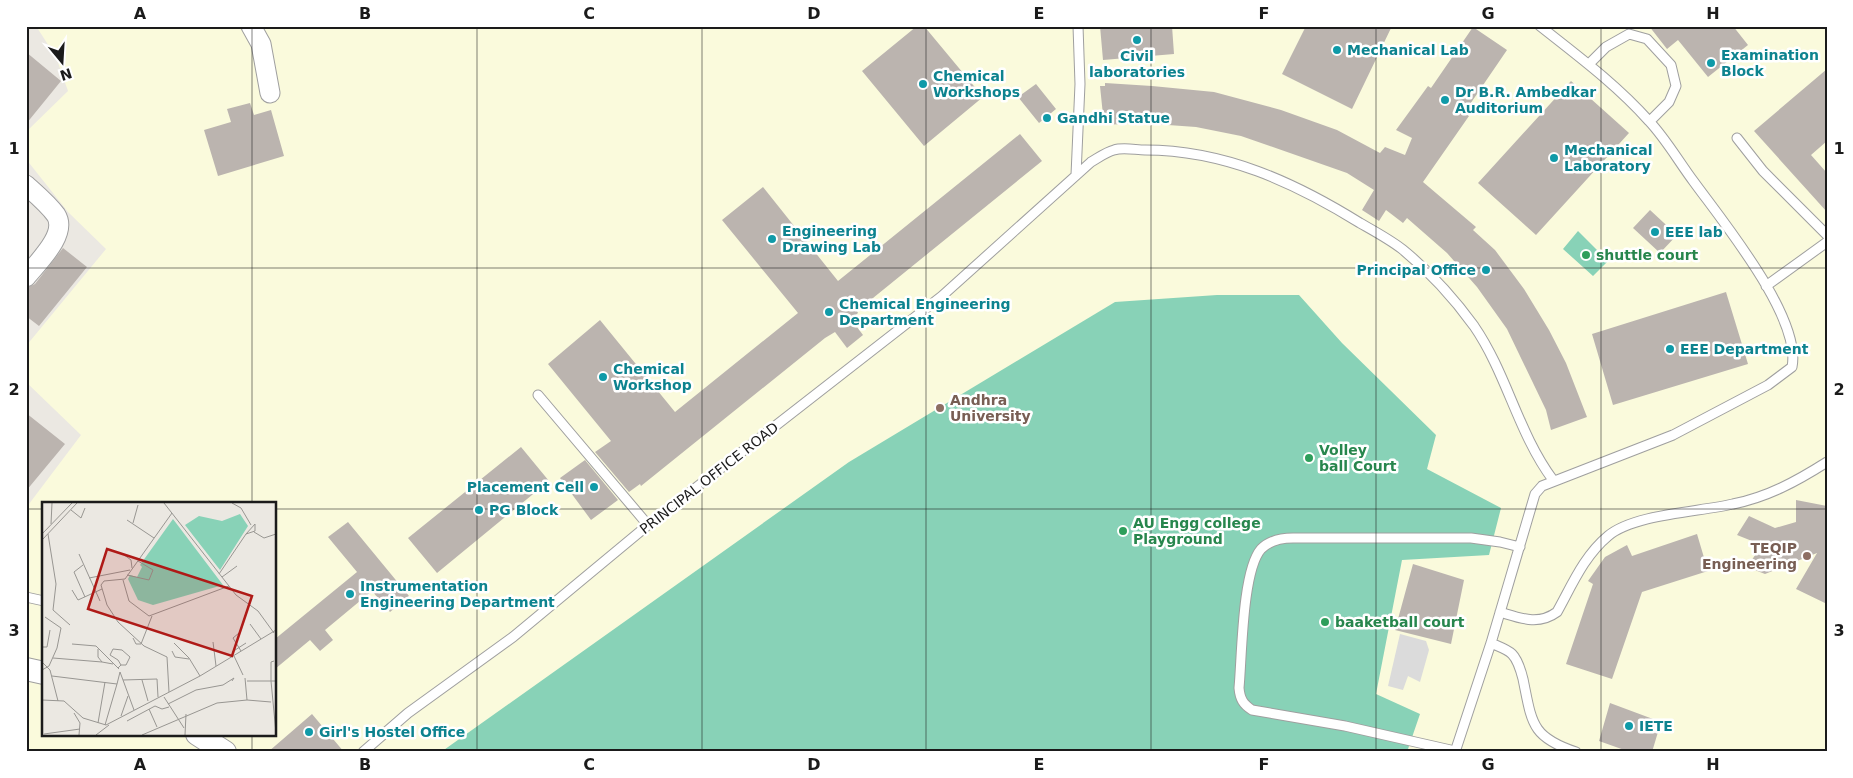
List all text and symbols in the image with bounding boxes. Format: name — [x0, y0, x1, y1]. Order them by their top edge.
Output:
text: A — [134, 4, 147, 23]
text: B — [359, 4, 371, 23]
text: C — [583, 4, 595, 23]
text: D — [807, 4, 821, 23]
text: E — [1034, 4, 1044, 23]
text: F — [1259, 4, 1269, 23]
text: G — [1481, 4, 1495, 23]
text: H — [1706, 4, 1720, 23]
marker: Civil laboratories — [1131, 34, 1143, 46]
north arrow — [38, 38, 88, 88]
place label: Mechanical Lab — [1347, 42, 1469, 58]
marker: Mechanical Lab — [1331, 44, 1343, 56]
place label: Examination Block — [1721, 47, 1819, 79]
place label: Civil laboratories — [1089, 48, 1185, 80]
marker: Examination Block — [1705, 57, 1717, 69]
text: N — [58, 65, 74, 84]
place label: Chemical Workshops — [933, 68, 1020, 100]
marker: Chemical Workshops — [917, 78, 929, 90]
place label: Dr B.R. Ambedkar Auditorium — [1455, 84, 1596, 116]
marker: Dr B.R. Ambedkar Auditorium — [1439, 94, 1451, 106]
place label: Gandhi Statue — [1057, 110, 1170, 126]
marker: Gandhi Statue — [1041, 112, 1053, 124]
text: 1 — [8, 139, 20, 158]
text: 1 — [1833, 139, 1845, 158]
place label: Mechanical Laboratory — [1564, 142, 1652, 174]
marker: Mechanical Laboratory — [1548, 152, 1560, 164]
place label: Engineering Drawing Lab — [782, 223, 881, 255]
place label: EEE lab — [1665, 224, 1723, 240]
marker: EEE lab — [1649, 226, 1661, 238]
marker: Engineering Drawing Lab — [766, 233, 778, 245]
place label: shuttle court — [1596, 247, 1699, 263]
marker: shuttle court — [1580, 249, 1592, 261]
place label: Principal Office — [1357, 262, 1476, 278]
marker: Principal Office — [1480, 264, 1492, 276]
place label: Chemical Engineering Department — [839, 296, 1011, 328]
marker: Chemical Engineering Department — [823, 306, 835, 318]
place label: EEE Department — [1680, 341, 1809, 357]
marker: EEE Department — [1664, 343, 1676, 355]
place label: Chemical Workshop — [613, 361, 692, 393]
marker: Chemical Workshop — [597, 371, 609, 383]
text: 2 — [8, 380, 20, 399]
text: 2 — [1833, 380, 1845, 399]
place label: Andhra University — [950, 392, 1031, 424]
marker: Andhra University — [934, 402, 946, 414]
street label: PRINCIPAL OFFICE ROAD — [637, 419, 781, 537]
place label: Volley ball Court — [1319, 442, 1397, 474]
marker: Volley ball Court — [1303, 452, 1315, 464]
place label: Placement Cell — [467, 479, 584, 495]
marker: Placement Cell — [588, 481, 600, 493]
inset map — [42, 502, 276, 736]
place label: PG Block — [489, 502, 559, 518]
marker: PG Block — [473, 504, 485, 516]
place label: AU Engg college Playground — [1133, 515, 1261, 547]
marker: AU Engg college Playground — [1117, 525, 1129, 537]
place label: TEQIP Engineering — [1702, 540, 1797, 572]
marker: TEQIP Engineering — [1801, 550, 1813, 562]
place label: Instrumentation Engineering Department — [360, 578, 555, 610]
marker: Instrumentation Engineering Department — [344, 588, 356, 600]
place label: baaketball court — [1335, 614, 1465, 630]
marker: baaketball court — [1319, 616, 1331, 628]
text: 3 — [8, 621, 20, 640]
text: 3 — [1833, 621, 1845, 640]
place label: IETE — [1639, 718, 1673, 734]
marker: IETE — [1623, 720, 1635, 732]
place label: Girl's Hostel Office — [319, 724, 465, 740]
marker: Girl's Hostel Office — [303, 726, 315, 738]
text: A — [134, 755, 147, 774]
text: B — [359, 755, 371, 774]
text: C — [583, 755, 595, 774]
text: D — [807, 755, 821, 774]
text: E — [1034, 755, 1044, 774]
text: F — [1259, 755, 1269, 774]
text: G — [1481, 755, 1495, 774]
text: H — [1706, 755, 1720, 774]

